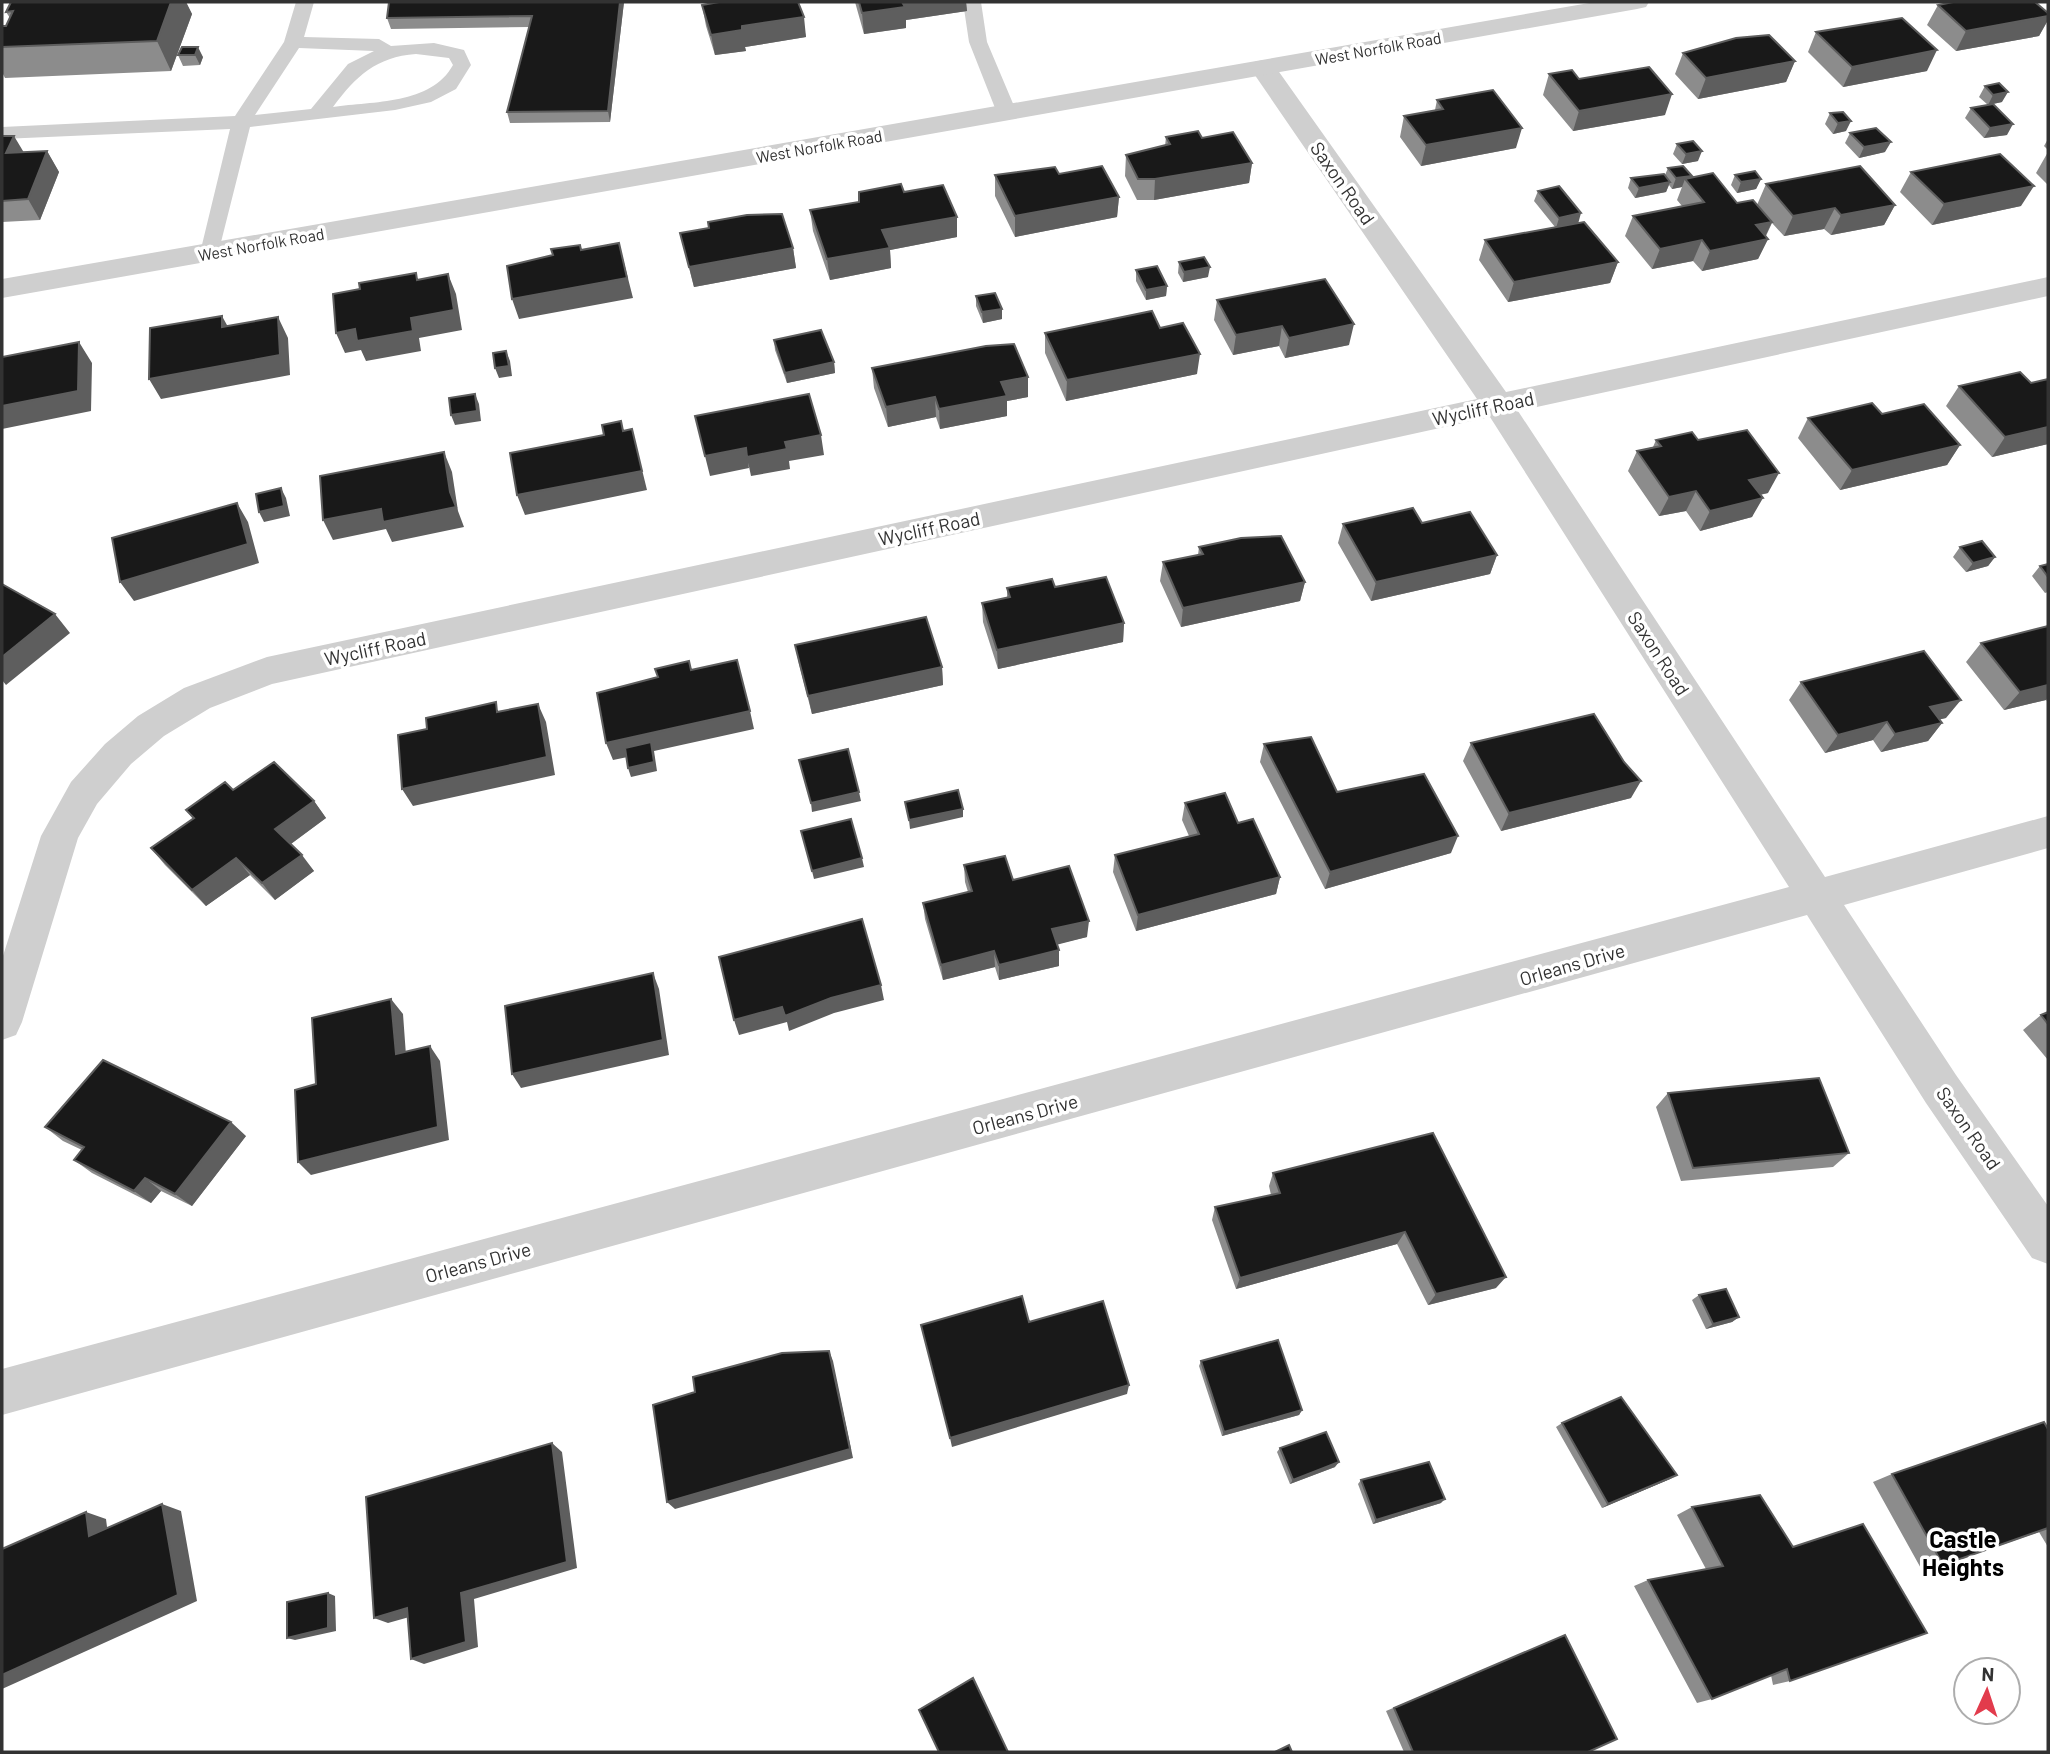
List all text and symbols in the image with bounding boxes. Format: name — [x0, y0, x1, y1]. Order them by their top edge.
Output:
street label: West Norfolk Road — [1313, 28, 1443, 68]
street label: West Norfolk Road — [754, 126, 884, 166]
street label: Saxon Road — [1306, 137, 1380, 229]
street label: West Norfolk Road — [196, 224, 326, 264]
street label: Wycliff Road — [1430, 386, 1536, 430]
street label: Wycliff Road — [876, 506, 982, 550]
street label: Saxon Road — [1623, 607, 1695, 699]
street label: Wycliff Road — [322, 626, 428, 670]
street label: Orleans Drive — [1517, 938, 1627, 990]
street label: Saxon Road — [1932, 1082, 2006, 1174]
street label: Orleans Drive — [970, 1089, 1080, 1139]
street label: Orleans Drive — [423, 1237, 533, 1287]
district label: Castle Heights — [1922, 1524, 2004, 1581]
north arrow — [1952, 1656, 2022, 1726]
text: N — [1981, 1662, 1995, 1685]

